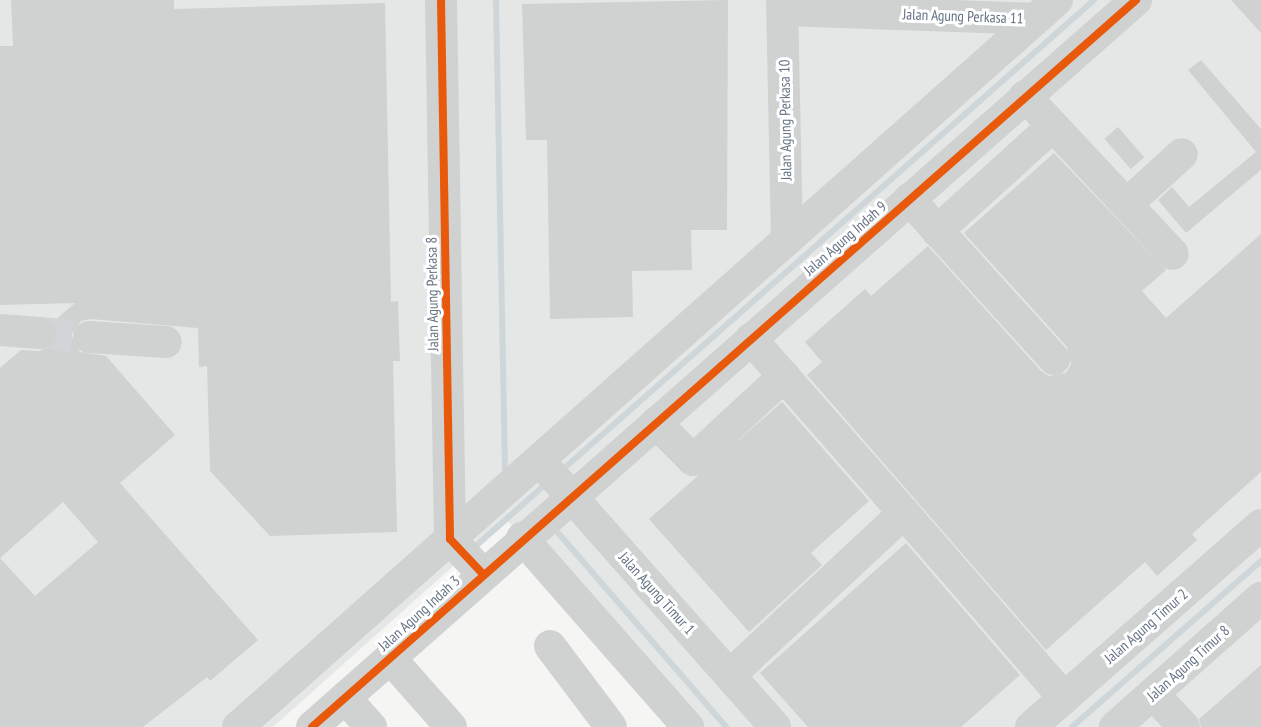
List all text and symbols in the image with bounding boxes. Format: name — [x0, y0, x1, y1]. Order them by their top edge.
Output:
street label: Jalan Agung Perkasa 11 — [902, 5, 1024, 27]
street label: Jalan Agung Perkasa 10 — [775, 59, 795, 181]
street label: Jalan Agung Indah 9 — [800, 197, 890, 279]
street label: Jalan Agung Perkasa 8 — [422, 237, 442, 351]
street label: Jalan Agung Timur 1 — [615, 548, 699, 638]
street label: Jalan Agung Indah 3 — [374, 571, 464, 655]
street label: Jalan Agung Timur 2 — [1100, 585, 1192, 667]
street label: Jalan Agung Timur 8 — [1143, 621, 1233, 705]

